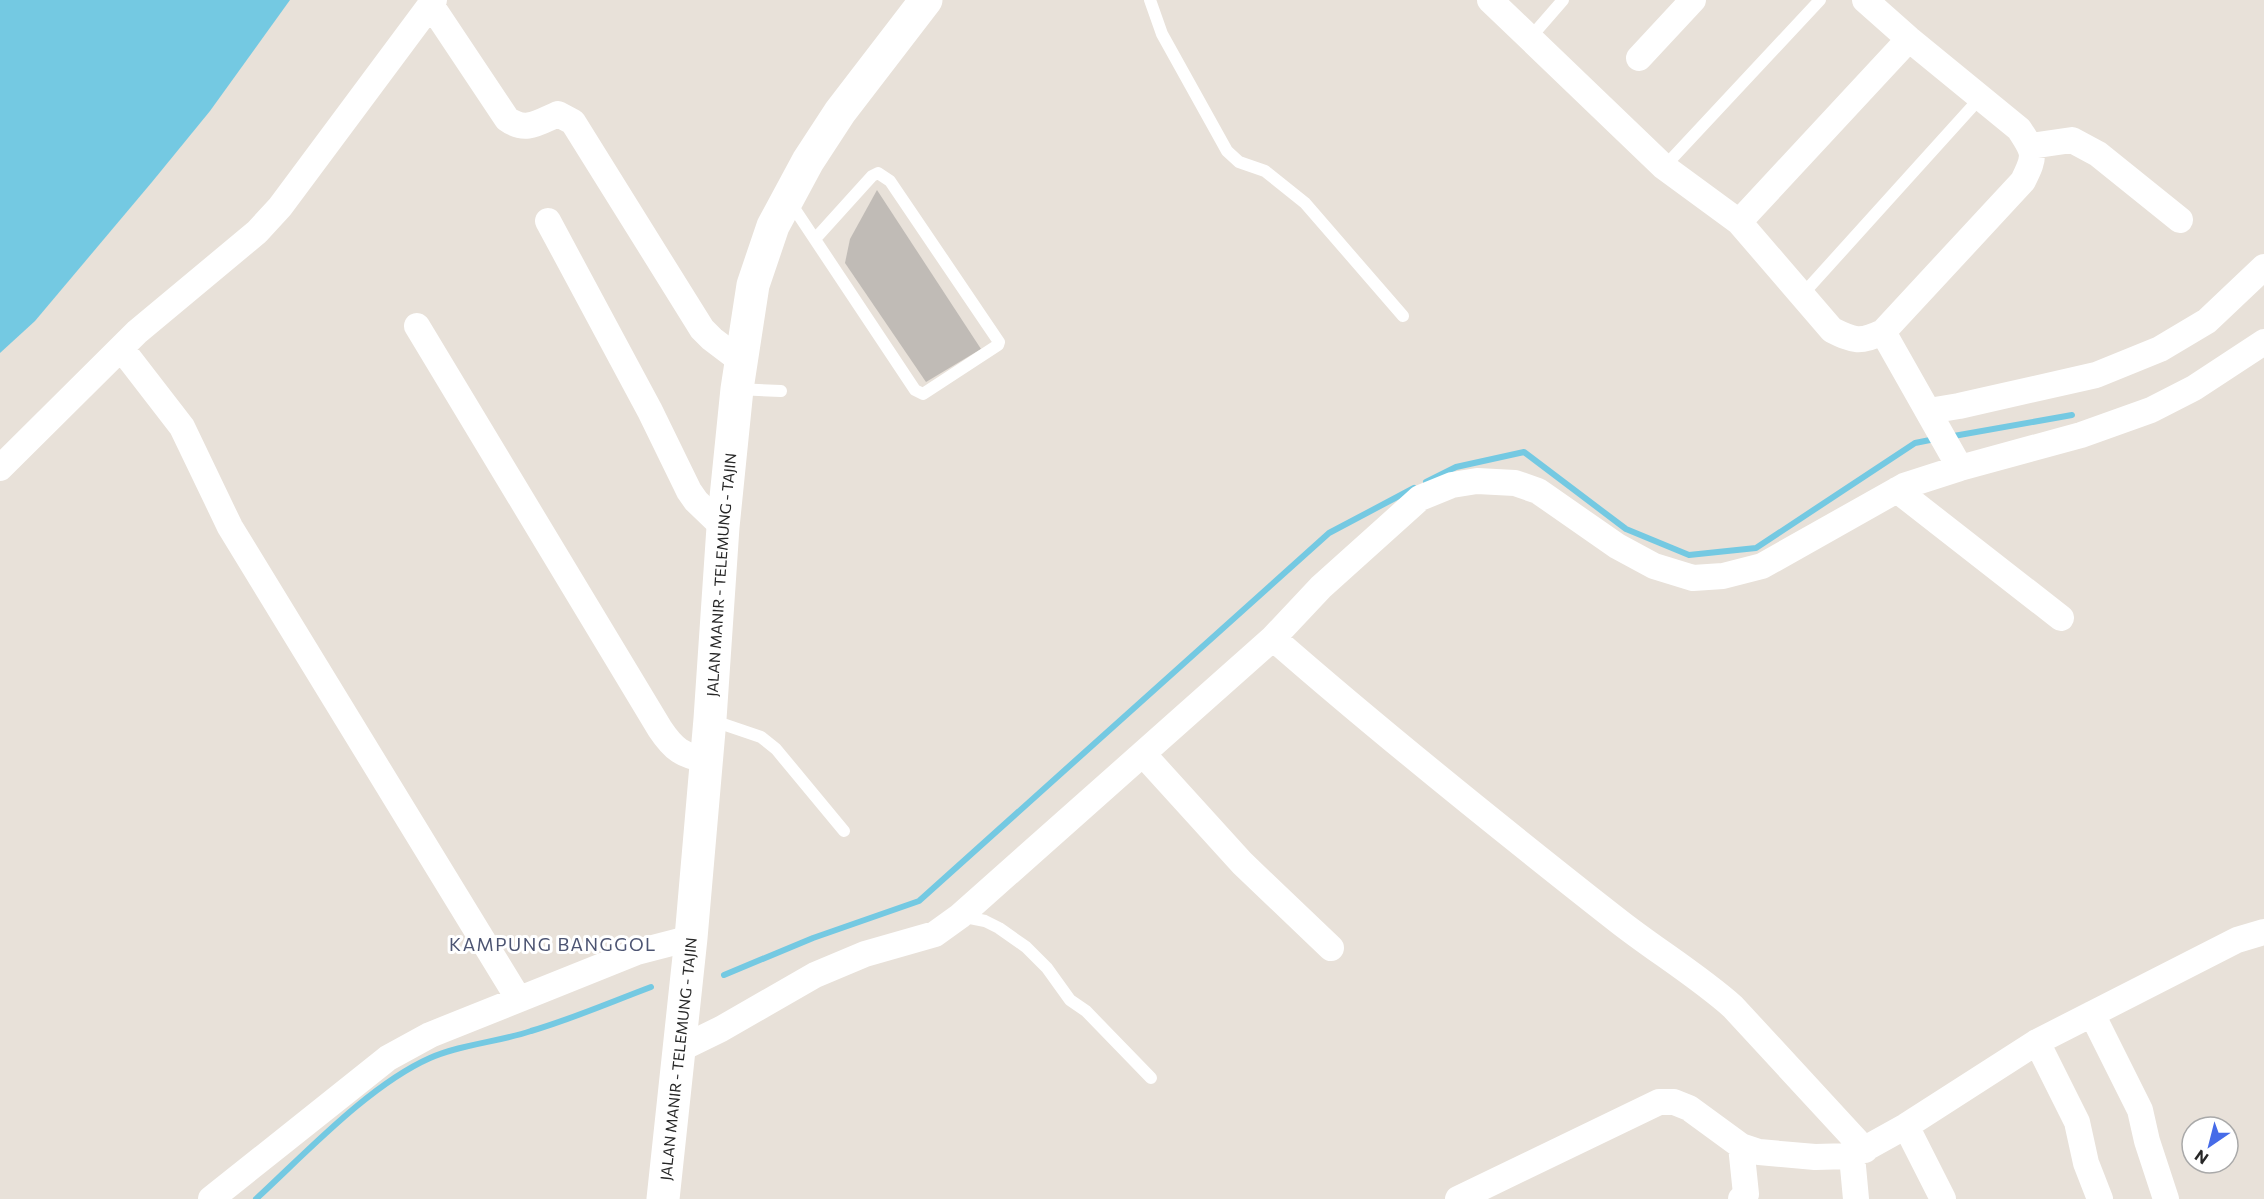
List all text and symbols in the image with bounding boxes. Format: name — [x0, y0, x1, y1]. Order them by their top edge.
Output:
street label: JALAN MANIR - TELEMUNG - TAJIN — [703, 452, 739, 697]
district label: KAMPUNG BANGGOL — [449, 933, 657, 955]
street label: JALAN MANIR - TELEMUNG - TAJIN — [656, 936, 700, 1181]
north arrow — [2180, 1115, 2240, 1175]
text: N — [2191, 1146, 2211, 1169]

